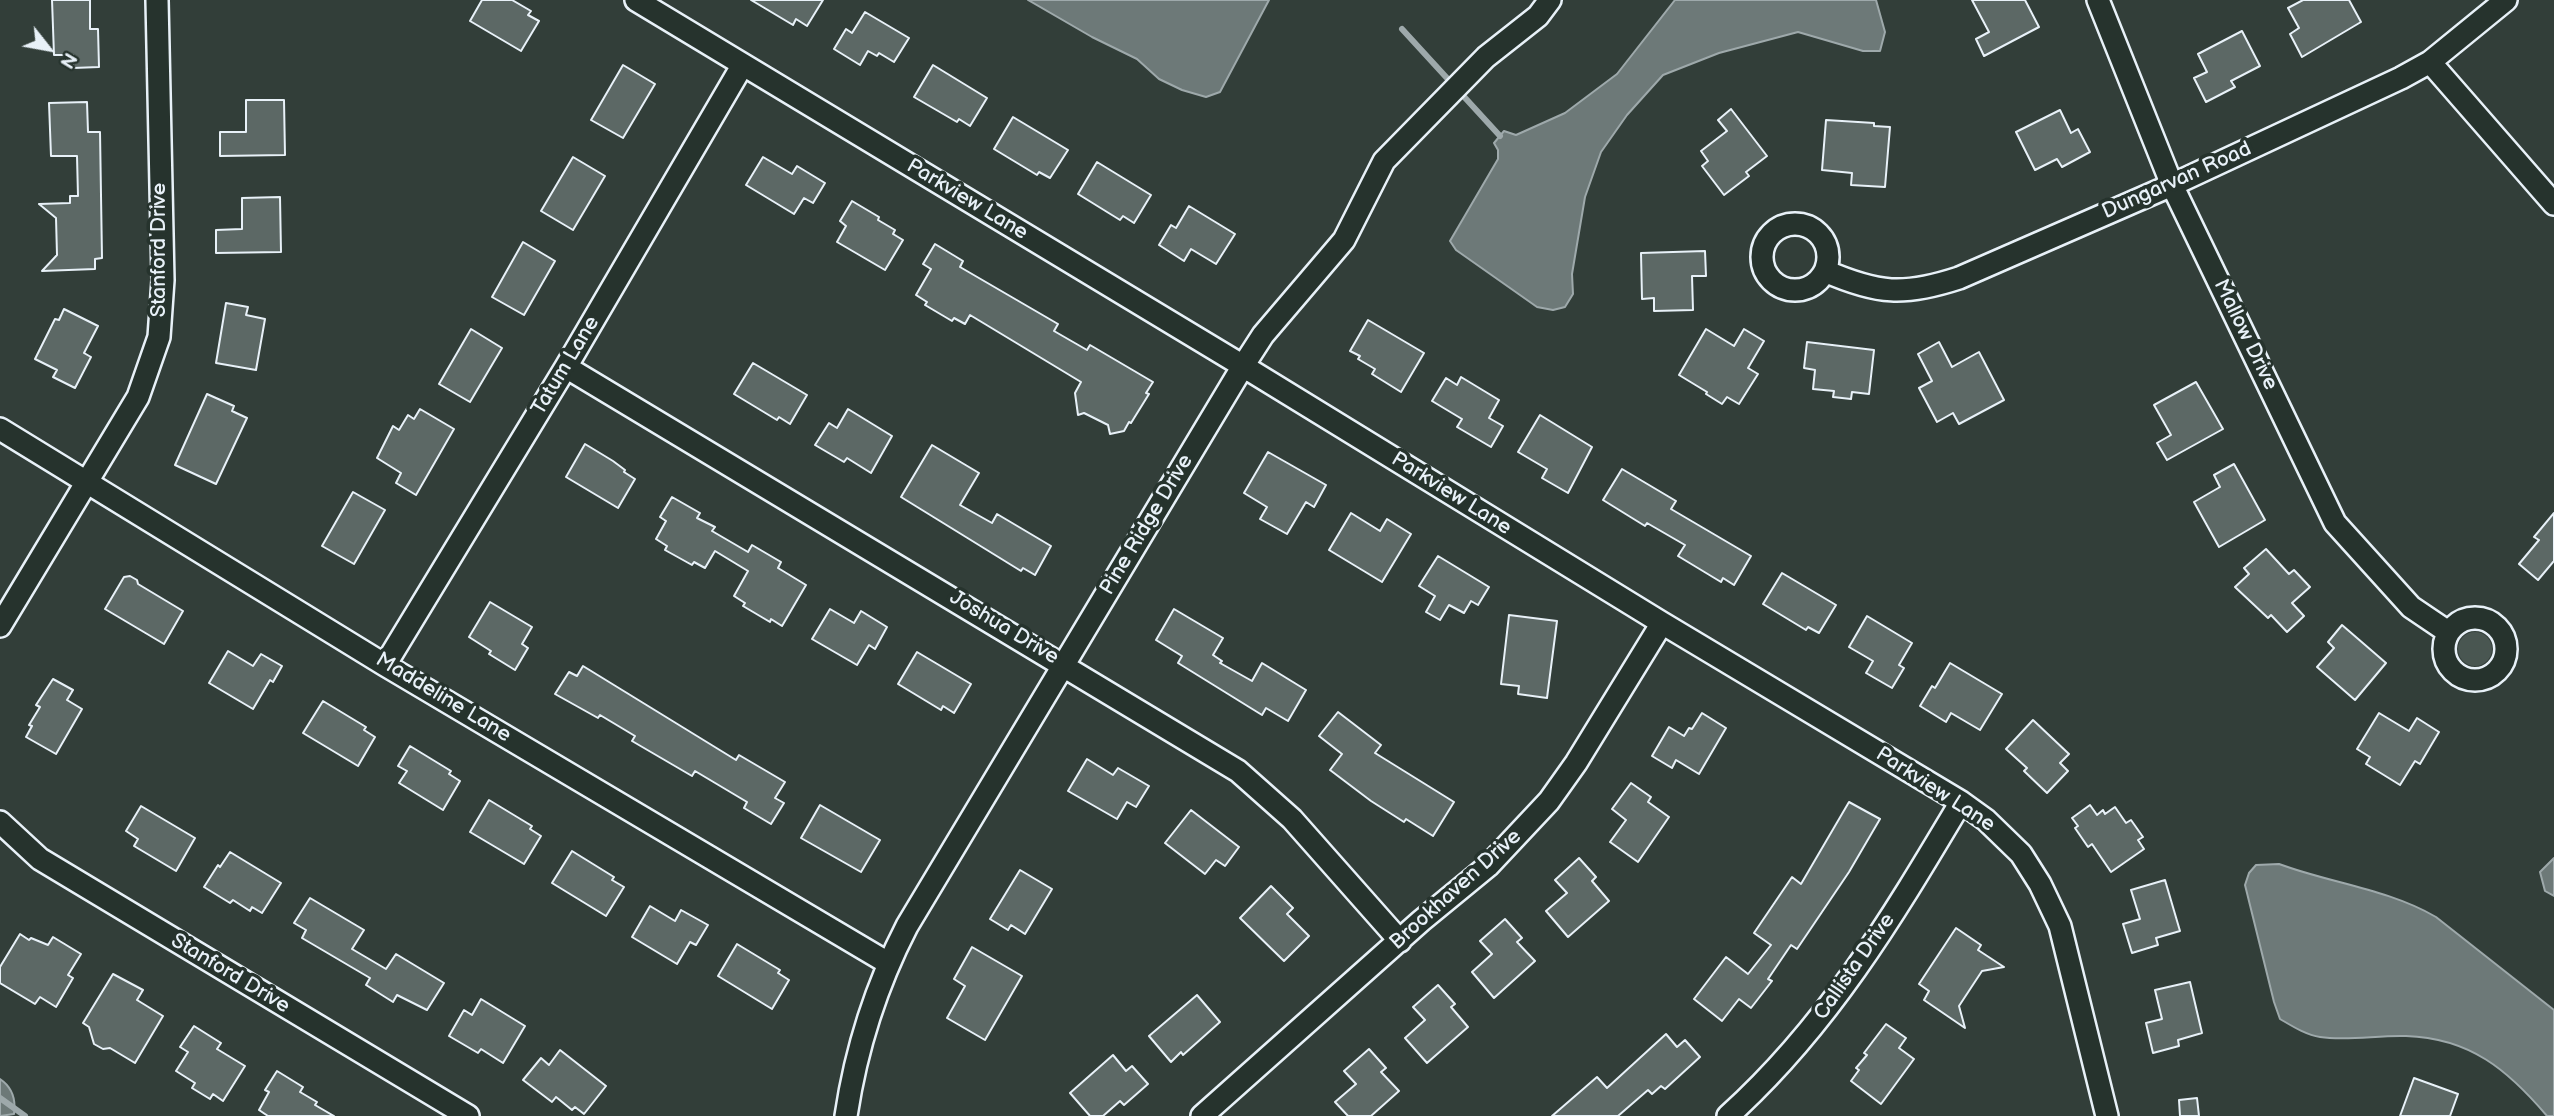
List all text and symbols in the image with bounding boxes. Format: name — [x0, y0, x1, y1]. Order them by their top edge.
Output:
north arrow — [14, 14, 84, 84]
text: N — [54, 48, 81, 72]
street label: Dungarvan Road — [2099, 137, 2255, 225]
street label: Parkview Lane — [902, 154, 1032, 246]
street label: Stanford Drive — [147, 183, 173, 317]
street label: Mallow Drive — [2207, 275, 2283, 395]
street label: Tatum Lane — [527, 312, 605, 420]
street label: Parkview Lane — [1386, 447, 1516, 541]
street label: Pine Ridge Drive — [1095, 450, 1199, 600]
street label: Joshua Drive — [945, 586, 1063, 670]
street label: Maddeline Lane — [371, 648, 515, 748]
street label: Parkview Lane — [1871, 742, 1999, 838]
street label: Brookhaven Drive — [1385, 824, 1527, 956]
street label: Callista Drive — [1809, 909, 1901, 1025]
street label: Stanford Drive — [166, 929, 294, 1019]

